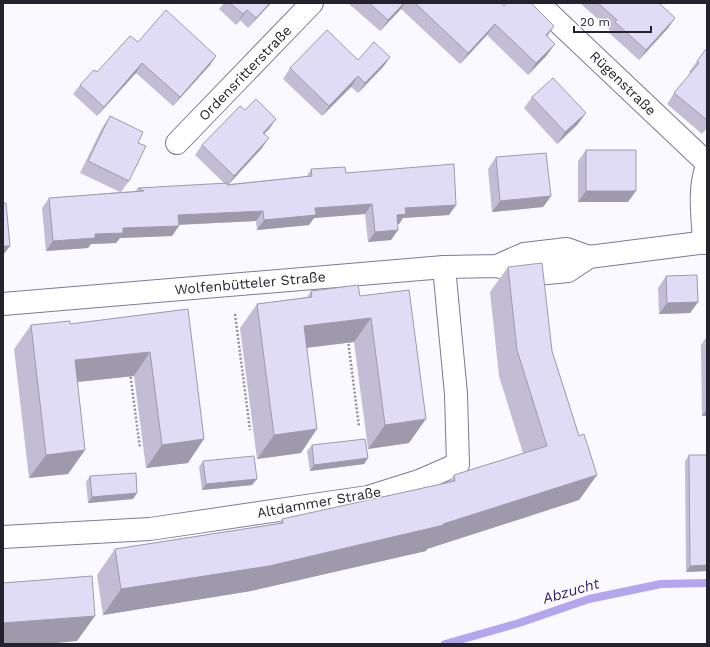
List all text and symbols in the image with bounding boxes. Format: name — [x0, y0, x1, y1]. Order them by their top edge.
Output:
scale bar — [574, 8, 651, 34]
text: 20 m — [580, 15, 610, 29]
street label: Ordensritterstraße — [195, 22, 295, 124]
street label: Rügenstraße — [587, 48, 659, 118]
street label: Wolfenbütteler Straße — [174, 268, 326, 298]
street label: Altdammer Straße — [256, 483, 382, 521]
water label: Abzucht — [540, 574, 602, 608]

